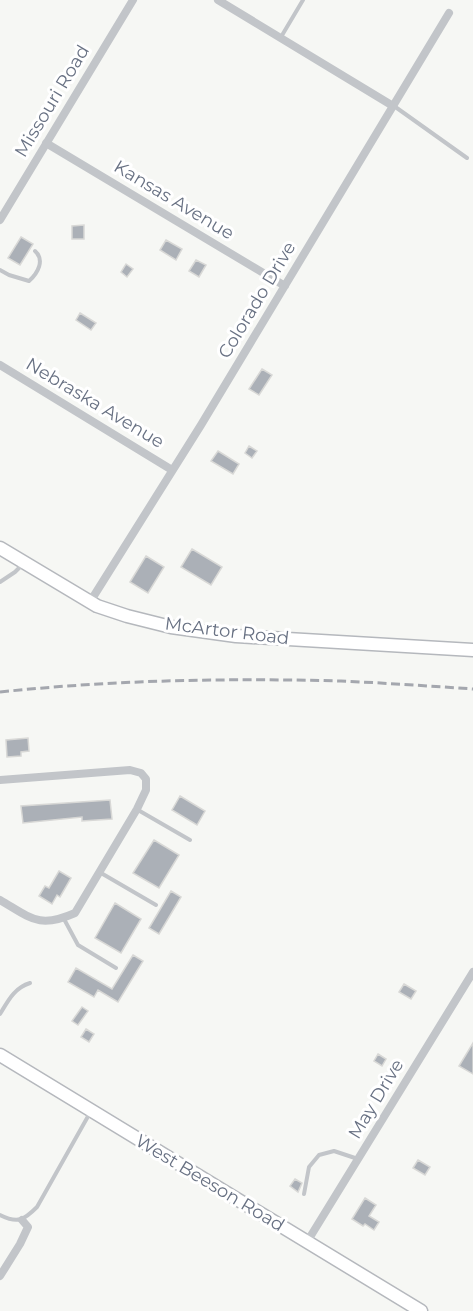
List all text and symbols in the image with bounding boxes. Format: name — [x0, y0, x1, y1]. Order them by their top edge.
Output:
street label: Missouri Road — [10, 41, 94, 161]
street label: Kansas Avenue — [110, 156, 238, 245]
street label: Colorado Drive — [214, 238, 301, 362]
street label: Nebraska Avenue — [22, 353, 168, 453]
street label: McArtor Road — [164, 612, 290, 650]
street label: May Drive — [344, 1055, 408, 1143]
street label: West Beeson Road — [131, 1130, 289, 1236]

